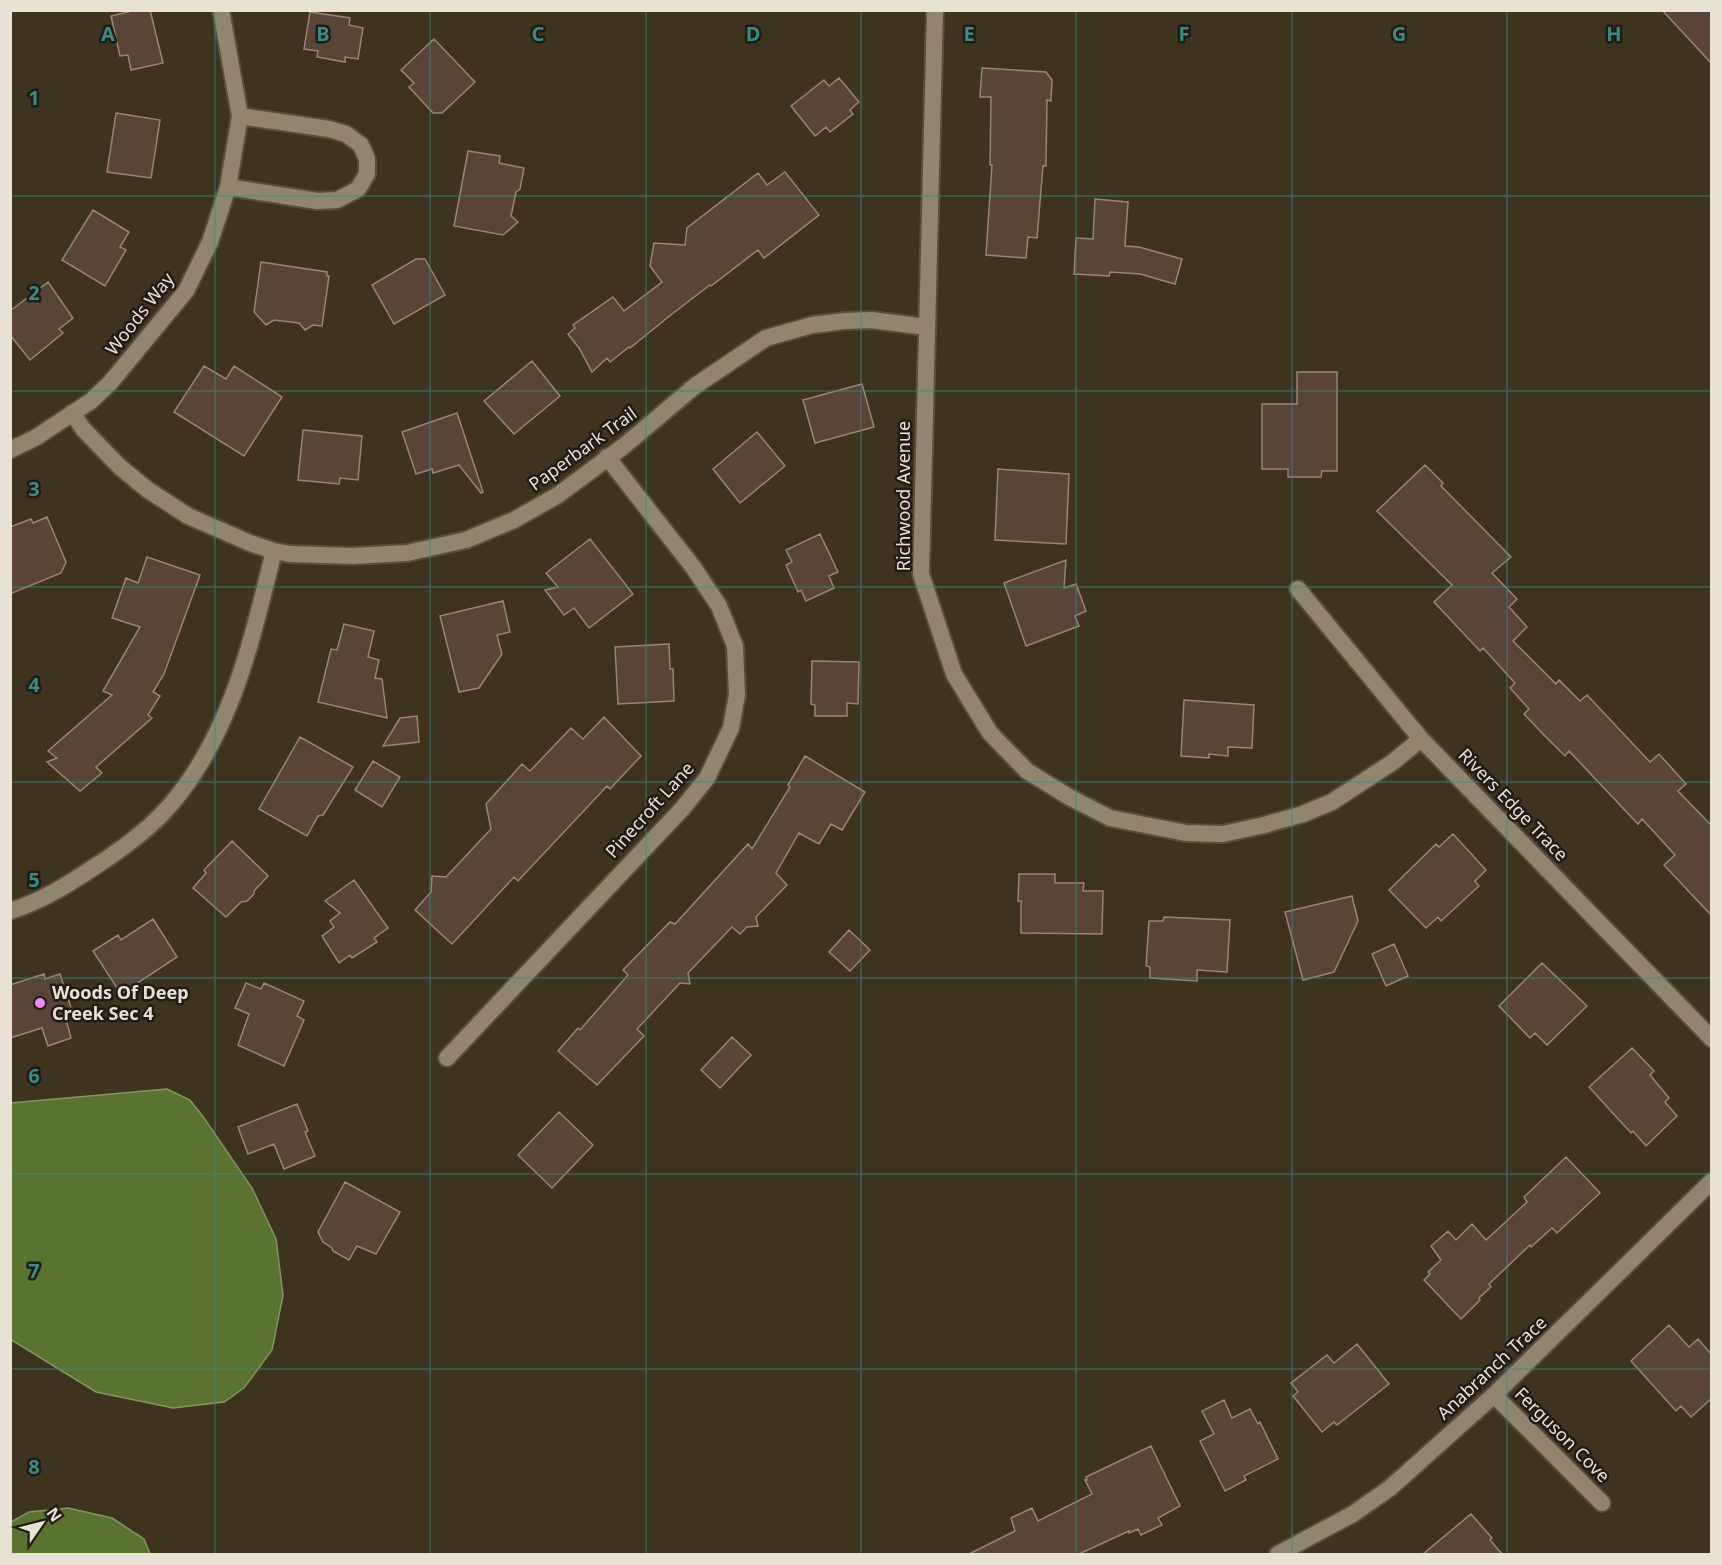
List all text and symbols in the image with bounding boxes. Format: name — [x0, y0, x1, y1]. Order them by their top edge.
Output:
text: A — [101, 20, 115, 47]
text: B — [316, 20, 330, 47]
text: C — [532, 20, 545, 47]
text: D — [746, 20, 760, 47]
text: E — [963, 20, 975, 47]
text: F — [1179, 20, 1189, 47]
text: G — [1392, 20, 1406, 47]
text: H — [1606, 20, 1622, 47]
text: 1 — [28, 84, 40, 111]
street label: Woods Way — [100, 267, 179, 359]
text: 2 — [28, 279, 40, 306]
street label: Paperbark Trail — [524, 401, 641, 496]
street label: Richwood Avenue — [891, 421, 915, 571]
text: 3 — [28, 475, 40, 502]
text: 4 — [28, 671, 40, 698]
street label: Rivers Edge Trace — [1454, 743, 1574, 866]
street label: Pinecroft Lane — [600, 756, 699, 863]
text: 5 — [28, 866, 40, 893]
place label: Woods Of Deep Creek Sec 4 — [52, 980, 189, 1025]
marker: Woods Of Deep Creek Sec 4 — [33, 996, 47, 1010]
text: 6 — [28, 1062, 40, 1089]
text: 7 — [28, 1257, 40, 1284]
street label: Anabranch Trace — [1431, 1310, 1551, 1424]
street label: Ferguson Cove — [1510, 1381, 1616, 1487]
text: 8 — [28, 1453, 40, 1480]
north arrow — [12, 1493, 72, 1553]
text: N — [42, 1503, 67, 1526]

